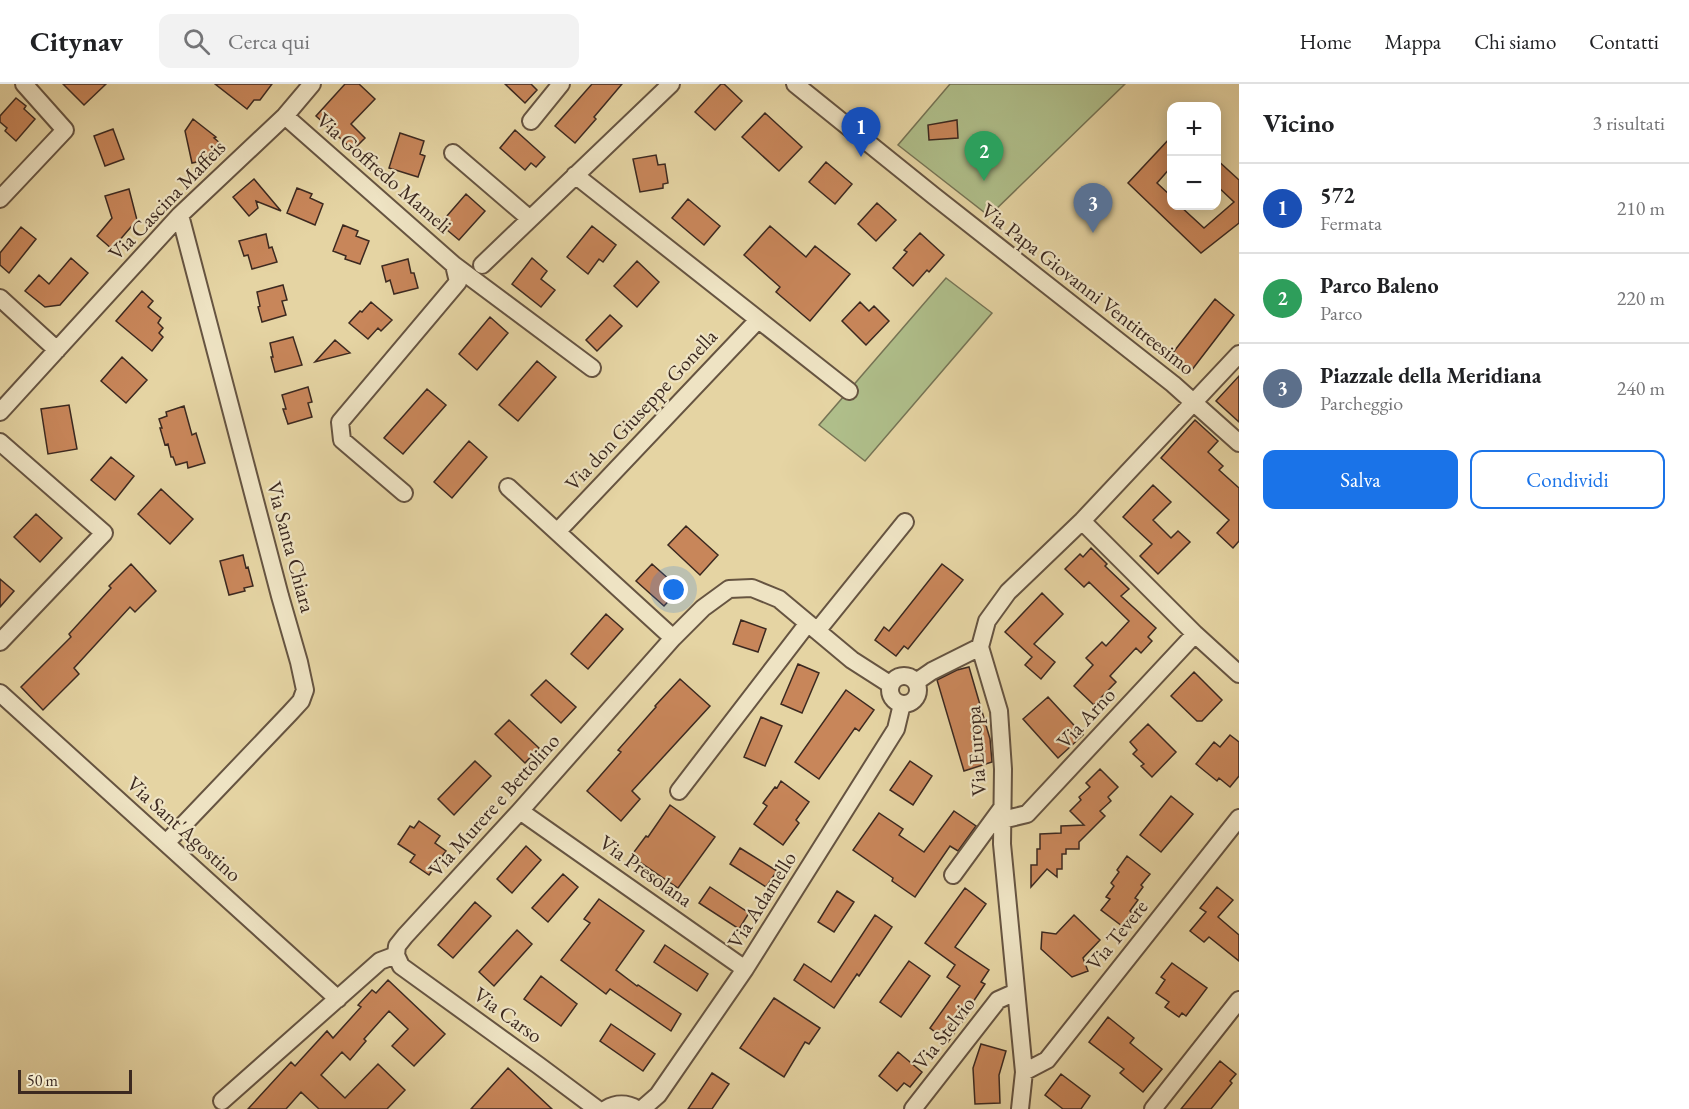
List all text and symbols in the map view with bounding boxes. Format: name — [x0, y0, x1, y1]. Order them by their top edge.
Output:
search box — [159, 14, 579, 68]
text: Citynav — [30, 23, 123, 59]
icon: search — [180, 25, 213, 58]
text: Cerca qui — [228, 27, 310, 56]
text: Home — [1300, 28, 1352, 55]
text: Mappa — [1385, 28, 1441, 55]
text: Chi siamo — [1474, 28, 1556, 55]
text: Contatti — [1589, 28, 1659, 55]
map controls — [1167, 102, 1221, 210]
button: + — [1167, 102, 1221, 156]
street label: Via Goffredo Mameli — [311, 106, 458, 239]
text: Vicino — [1263, 106, 1334, 140]
pin: 1 — [842, 107, 880, 157]
text: 3 risultati — [1593, 110, 1665, 136]
pin: 2 — [964, 132, 1004, 181]
street label: Via Cascina Maffeis — [102, 134, 231, 266]
button: − — [1167, 156, 1221, 210]
text: 572 — [1320, 181, 1355, 210]
pin: 3 — [1074, 184, 1112, 233]
text: 1 — [1277, 195, 1288, 221]
text: 210 m — [1617, 195, 1665, 221]
street label: Via Papa Giovanni Ventitreesimo — [976, 197, 1201, 381]
text: Fermata — [1320, 210, 1382, 236]
text: Parco Baleno — [1320, 271, 1439, 300]
text: 2 — [1277, 285, 1288, 311]
text: 220 m — [1617, 285, 1665, 311]
text: Parco — [1320, 300, 1362, 326]
street label: Via don Giuseppe Gonella — [559, 323, 723, 496]
text: Piazzale della Meridiana — [1320, 361, 1541, 390]
text: 3 — [1277, 375, 1288, 401]
text: 240 m — [1617, 375, 1665, 401]
text: Parcheggio — [1320, 390, 1403, 416]
button: Salva — [1263, 450, 1458, 509]
button: Condividi — [1470, 450, 1665, 509]
street label: Via Santa Chiara — [261, 478, 322, 616]
your location — [659, 575, 688, 604]
street label: Via Arno — [1050, 681, 1121, 754]
street label: Via Europa — [959, 704, 992, 797]
street label: Via Murere e Bettolino — [422, 727, 565, 882]
street label: Via Sant'Agostino — [121, 770, 247, 887]
street label: Via Presolana — [594, 829, 699, 913]
street label: Via Adamello — [721, 846, 802, 954]
street label: Via Tevere — [1080, 894, 1153, 976]
street label: Via Carso — [468, 980, 548, 1049]
street label: Via Stelvio — [907, 991, 981, 1075]
scale bar — [18, 1067, 132, 1094]
text: 50 m — [27, 1070, 58, 1091]

